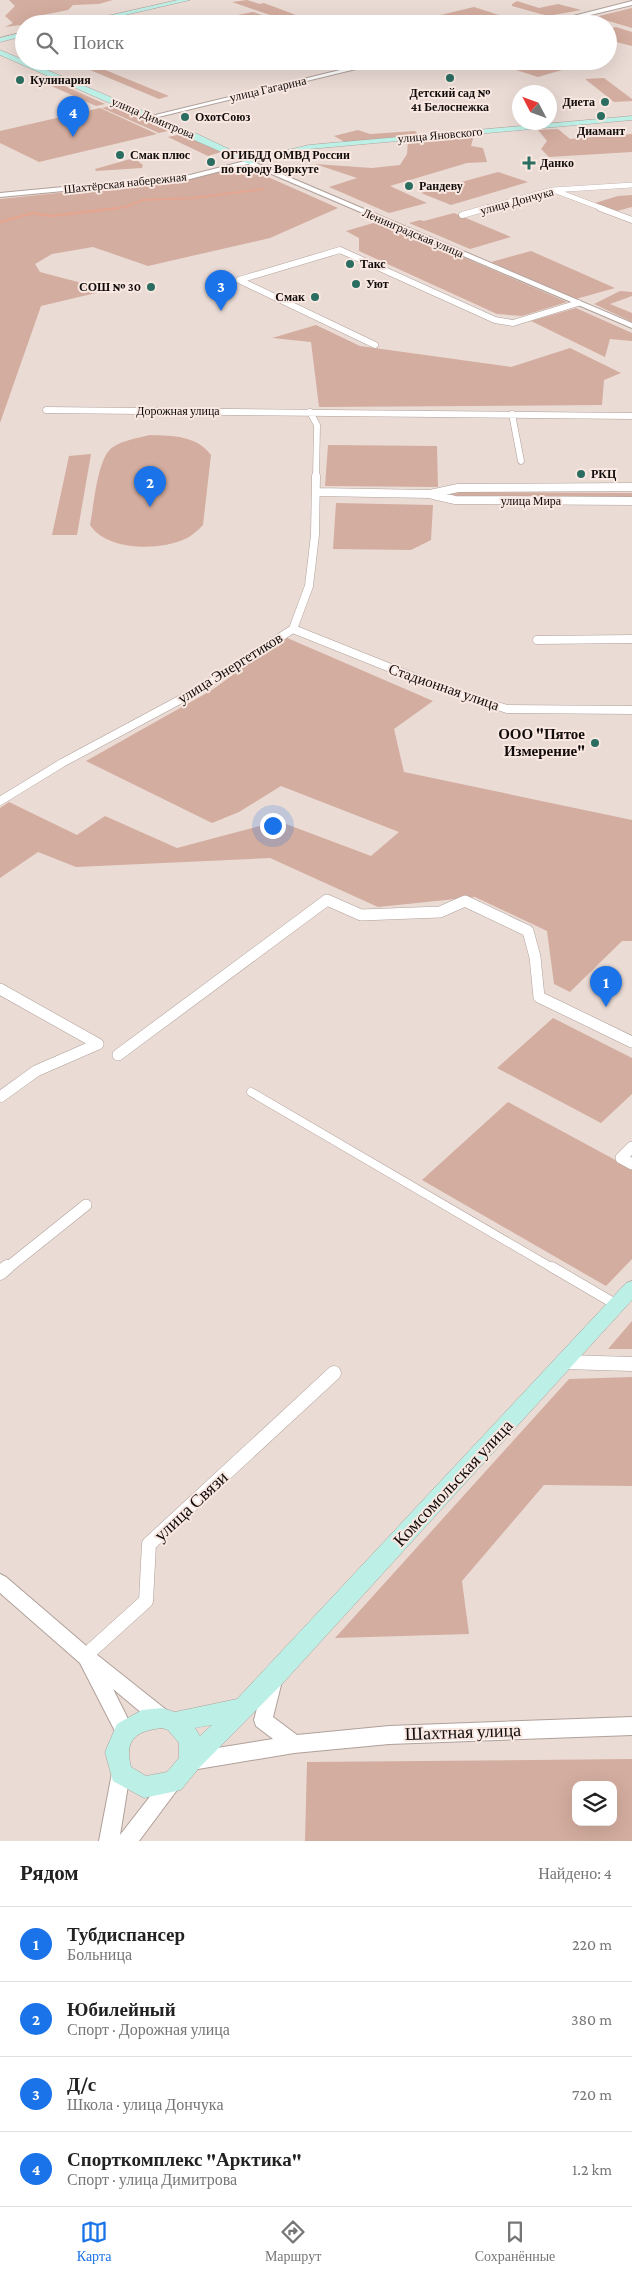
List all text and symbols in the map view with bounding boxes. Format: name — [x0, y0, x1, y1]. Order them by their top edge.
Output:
search box — [15, 15, 617, 70]
icon: search — [33, 29, 61, 57]
text: Поиск — [73, 32, 124, 53]
marker: Детский сад № 41 Белоснежка — [444, 72, 456, 84]
place label: Кулинария — [30, 73, 91, 87]
street label: улица Гагарина — [228, 73, 308, 105]
marker: Кулинария — [14, 74, 26, 86]
north arrow — [512, 85, 557, 130]
place label: Детский сад № 41 Белоснежка — [410, 86, 491, 114]
street label: улица Димитрова — [109, 94, 197, 142]
place label: Диета — [562, 95, 595, 109]
pin: 4 — [57, 96, 89, 137]
marker: Диета — [599, 96, 611, 108]
place label: ОхотСоюз — [195, 110, 250, 124]
marker: Диамант — [595, 110, 607, 122]
marker: ОхотСоюз — [179, 111, 191, 123]
street label: улица Яновского — [397, 124, 483, 146]
place label: Диамант — [577, 124, 625, 138]
place label: Смак плюс — [130, 148, 191, 162]
place label: ОГИБДД ОМВД России по городу Воркуте — [221, 148, 350, 176]
marker: Смак плюс — [114, 149, 126, 161]
marker: ОГИБДД ОМВД России по городу Воркуте — [205, 156, 217, 168]
marker: Данко — [522, 156, 536, 170]
place label: Данко — [540, 156, 574, 170]
street label: Шахтёрская набережная — [63, 170, 188, 196]
place label: Рандеву — [419, 179, 463, 193]
marker: Рандеву — [403, 180, 415, 192]
street label: улица Дончука — [479, 184, 556, 218]
street label: Ленинградская улица — [360, 205, 466, 261]
place label: Такс — [360, 257, 386, 271]
marker: Такс — [344, 258, 356, 270]
pin: 3 — [205, 270, 237, 311]
place label: Уют — [366, 277, 389, 291]
marker: Уют — [350, 278, 362, 290]
place label: СОШ № 30 — [79, 280, 141, 294]
marker: СОШ № 30 — [145, 281, 157, 293]
place label: Смак — [275, 290, 305, 304]
marker: Смак — [309, 291, 321, 303]
street label: Дорожная улица — [136, 404, 220, 418]
pin: 2 — [134, 466, 166, 507]
place label: РКЦ — [591, 467, 617, 481]
marker: РКЦ — [575, 468, 587, 480]
street label: улица Мира — [501, 494, 562, 508]
street label: улица Энергетиков — [175, 629, 285, 707]
street label: Стадионная улица — [387, 661, 502, 714]
place label: ООО "Пятое Измерение" — [498, 726, 585, 759]
marker: ООО "Пятое Измерение" — [589, 737, 601, 749]
your location — [260, 813, 286, 839]
pin: 1 — [590, 966, 622, 1007]
street label: Комсомольская улица — [389, 1416, 517, 1550]
street label: улица Связи — [150, 1467, 232, 1545]
street label: Шахтная улица — [405, 1720, 521, 1744]
map controls — [572, 1781, 617, 1826]
button: layers — [572, 1781, 617, 1826]
text: Рядом — [20, 1861, 79, 1885]
text: Найдено: 4 — [538, 1865, 612, 1882]
text: Тубдиспансер — [67, 1924, 185, 1945]
text: 1 — [33, 1936, 39, 1953]
text: 220 m — [572, 1936, 612, 1953]
text: Больница — [67, 1946, 132, 1963]
text: Юбилейный — [67, 1999, 176, 2020]
text: 2 — [32, 2011, 40, 2028]
text: 380 m — [571, 2011, 612, 2028]
text: Спорт · Дорожная улица — [67, 2021, 230, 2038]
text: Д/с — [67, 2074, 96, 2095]
text: 3 — [32, 2086, 40, 2103]
text: 720 m — [572, 2086, 612, 2103]
text: Школа · улица Дончука — [67, 2096, 223, 2113]
text: Спорткомплекс "Арктика" — [67, 2149, 302, 2170]
text: 4 — [32, 2161, 40, 2178]
text: 1.2 km — [572, 2161, 612, 2178]
text: Спорт · улица Димитрова — [67, 2171, 237, 2188]
tab: Карта — [77, 2218, 111, 2265]
tab: Маршрут — [265, 2218, 321, 2265]
tab: Сохранённые — [475, 2218, 555, 2265]

